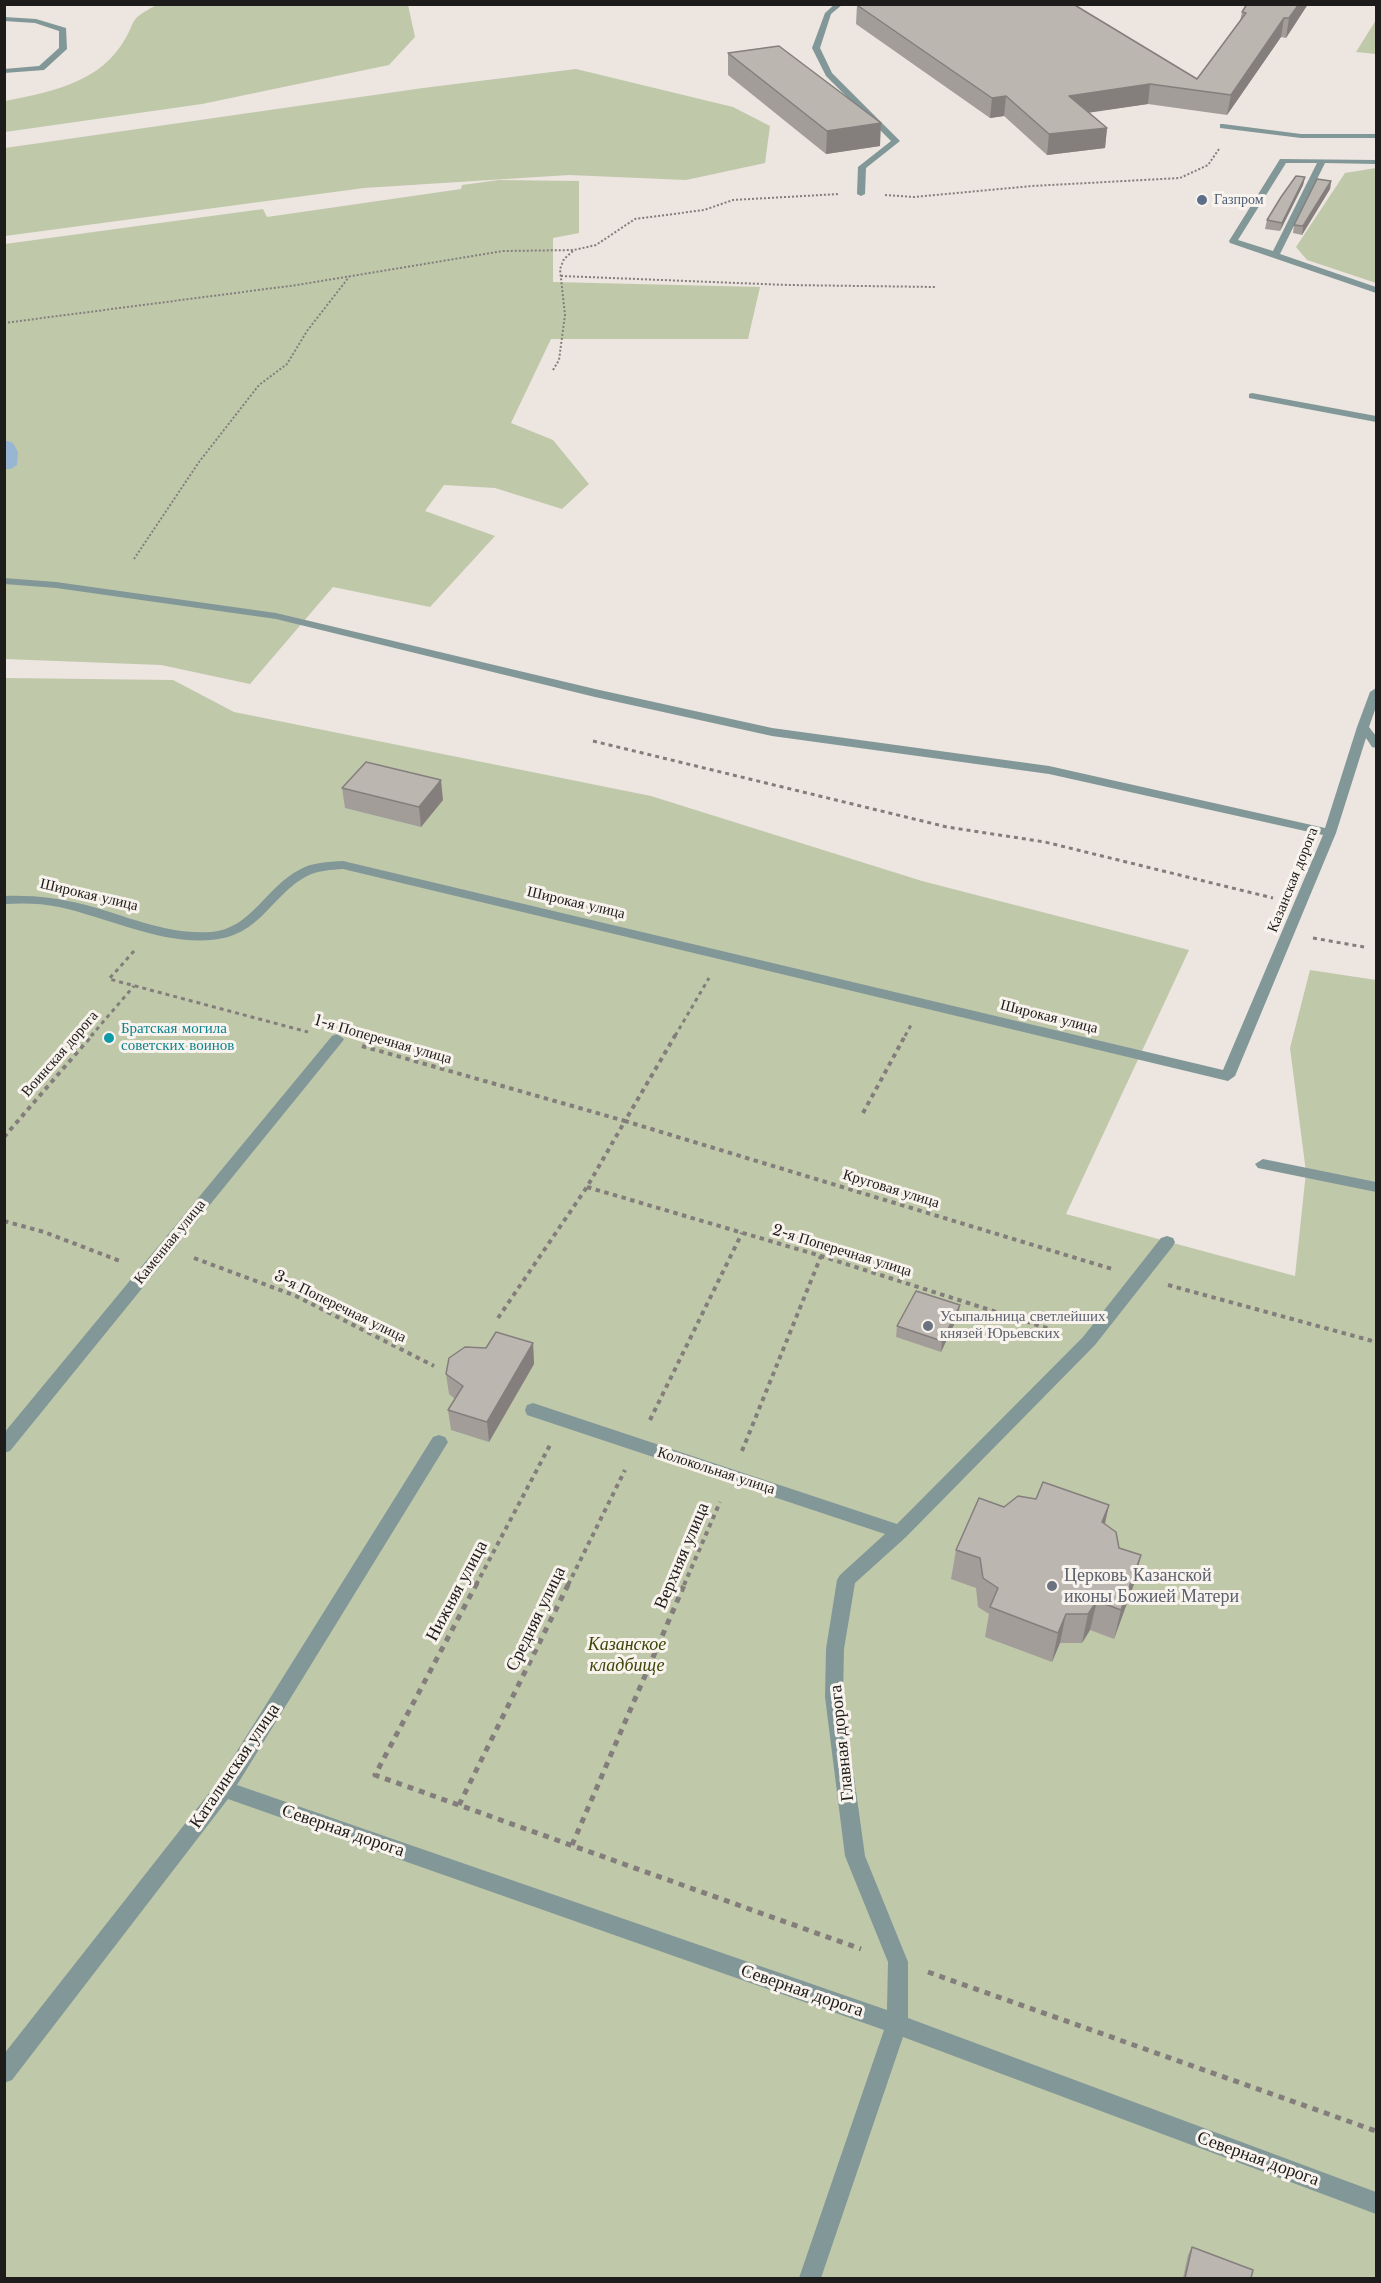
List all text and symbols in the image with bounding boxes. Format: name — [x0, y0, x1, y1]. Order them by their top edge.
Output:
place label: Газпром — [1214, 192, 1264, 208]
marker: Газпром — [1195, 193, 1209, 207]
street label: Казанская дорога — [1264, 825, 1322, 935]
street label: Широкая улица — [38, 875, 140, 915]
street label: Широкая улица — [525, 883, 627, 923]
street label: Широкая улица — [998, 996, 1100, 1038]
street label: Воинская дорога — [18, 1007, 102, 1101]
street label: 1-я Поперечная улица — [312, 1012, 454, 1068]
place label: Братская могила советских воинов — [121, 1020, 234, 1055]
marker: Братская могила советских воинов — [102, 1031, 116, 1045]
street label: Круговая улица — [841, 1166, 941, 1212]
street label: Каменная улица — [130, 1196, 210, 1288]
street label: 2-я Поперечная улица — [770, 1221, 914, 1281]
street label: 3-я Поперечная улица — [271, 1267, 409, 1347]
place label: Усыпальница светлейших князей Юрьевских — [940, 1308, 1105, 1343]
marker: Усыпальница светлейших князей Юрьевских — [921, 1319, 935, 1333]
street label: Колокольная улица — [655, 1443, 777, 1499]
street label: Верхняя улица — [650, 1499, 714, 1613]
street label: Нижняя улица — [421, 1537, 493, 1645]
street label: Средняя улица — [501, 1563, 571, 1675]
place label: Церковь Казанской иконы Божией Матери — [1064, 1565, 1239, 1608]
marker: Церковь Казанской иконы Божией Матери — [1045, 1579, 1059, 1593]
park label: Казанское кладбище — [588, 1634, 666, 1676]
street label: Главная дорога — [825, 1684, 859, 1802]
street label: Каталинская улица — [185, 1699, 285, 1833]
street label: Северная дорога — [279, 1800, 407, 1862]
street label: Северная дорога — [738, 1960, 866, 2022]
street label: Северная дорога — [1194, 2127, 1322, 2191]

